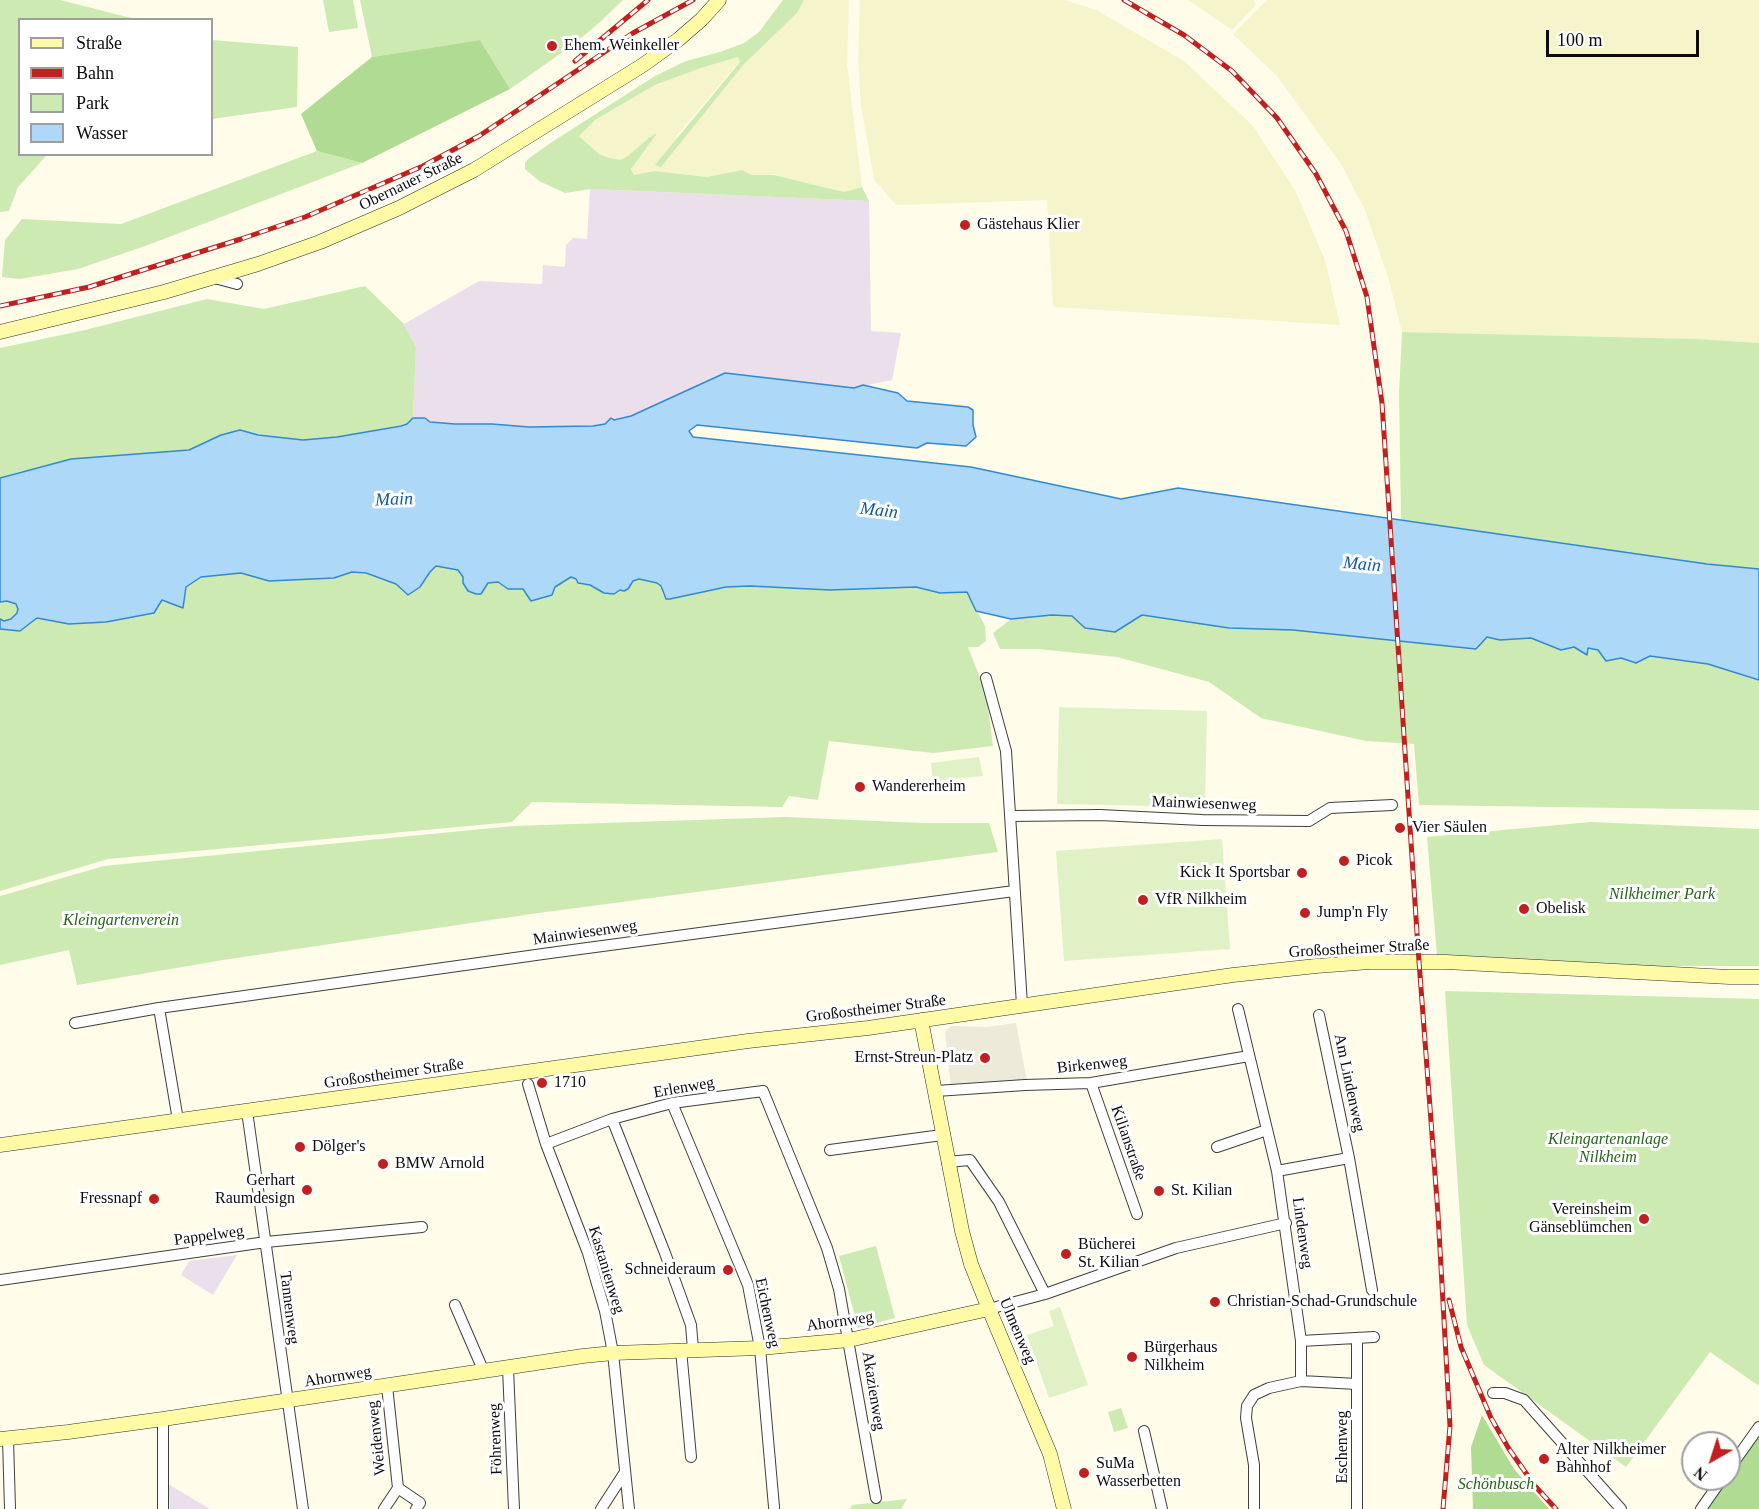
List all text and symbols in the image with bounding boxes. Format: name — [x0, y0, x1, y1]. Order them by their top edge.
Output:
legend — [18, 18, 213, 156]
scale bar — [1549, 18, 1702, 56]
text: 100 m — [1557, 30, 1603, 50]
text: Straße — [76, 33, 122, 53]
place label: Ehem. Weinkeller — [564, 36, 679, 56]
marker: Ehem. Weinkeller — [545, 39, 559, 53]
text: Bahn — [76, 63, 114, 83]
text: Park — [76, 93, 109, 113]
text: Wasser — [76, 123, 128, 143]
street label: Obernauer Straße — [356, 149, 466, 215]
place label: Gästehaus Klier — [977, 215, 1080, 235]
marker: Gästehaus Klier — [958, 218, 972, 232]
water label: Main — [375, 489, 413, 511]
water label: Main — [859, 498, 899, 524]
water label: Main — [1342, 553, 1382, 577]
place label: Wandererheim — [872, 777, 966, 797]
marker: Wandererheim — [853, 780, 867, 794]
street label: Mainwiesenweg — [1151, 793, 1257, 815]
place label: Vier Säulen — [1412, 818, 1487, 838]
marker: Vier Säulen — [1393, 821, 1407, 835]
place label: Picok — [1356, 851, 1392, 871]
marker: Picok — [1337, 854, 1351, 868]
place label: Kick It Sportsbar — [1180, 863, 1290, 883]
marker: Kick It Sportsbar — [1295, 866, 1309, 880]
park label: Nilkheimer Park — [1609, 885, 1715, 905]
place label: VfR Nilkheim — [1155, 890, 1247, 910]
marker: VfR Nilkheim — [1136, 893, 1150, 907]
place label: Obelisk — [1536, 899, 1586, 919]
marker: Obelisk — [1517, 902, 1531, 916]
place label: Jump'n Fly — [1317, 903, 1388, 923]
marker: Jump'n Fly — [1298, 906, 1312, 920]
park label: Kleingartenverein — [63, 911, 179, 931]
street label: Mainwiesenweg — [532, 916, 638, 950]
street label: Großostheimer Straße — [1288, 936, 1430, 962]
street label: Großostheimer Straße — [805, 991, 947, 1027]
street label: Am Lindenweg — [1329, 1032, 1369, 1134]
place label: Ernst-Streun-Platz — [855, 1048, 973, 1068]
marker: Ernst-Streun-Platz — [978, 1051, 992, 1065]
street label: Birkenweg — [1056, 1052, 1128, 1078]
street label: Großostheimer Straße — [323, 1055, 465, 1093]
place label: 1710 — [554, 1073, 586, 1093]
street label: Erlenweg — [652, 1073, 716, 1103]
marker: 1710 — [535, 1076, 549, 1090]
street label: Kilianstraße — [1106, 1103, 1150, 1183]
park label: Kleingartenanlage Nilkheim — [1548, 1130, 1668, 1168]
place label: Dölger's — [312, 1137, 366, 1157]
marker: Dölger's — [293, 1140, 307, 1154]
place label: BMW Arnold — [395, 1154, 484, 1174]
marker: BMW Arnold — [376, 1157, 390, 1171]
place label: Gerhart Raumdesign — [215, 1171, 295, 1209]
place label: St. Kilian — [1171, 1181, 1232, 1201]
marker: Gerhart Raumdesign — [300, 1183, 314, 1197]
marker: St. Kilian — [1152, 1184, 1166, 1198]
place label: Fressnapf — [80, 1189, 142, 1209]
marker: Fressnapf — [147, 1192, 161, 1206]
street label: Lindenweg — [1287, 1196, 1317, 1270]
place label: Vereinsheim Gänseblümchen — [1529, 1200, 1632, 1238]
marker: Vereinsheim Gänseblümchen — [1637, 1212, 1651, 1226]
street label: Pappelweg — [173, 1222, 245, 1250]
street label: Kastanienweg — [584, 1224, 628, 1316]
place label: Bücherei St. Kilian — [1078, 1235, 1139, 1273]
marker: Bücherei St. Kilian — [1059, 1247, 1073, 1261]
place label: Schneideraum — [624, 1260, 716, 1280]
marker: Schneideraum — [721, 1263, 735, 1277]
street label: Tannenweg — [275, 1270, 303, 1346]
street label: Eichenweg — [750, 1276, 784, 1350]
place label: Christian-Schad-Grundschule — [1227, 1292, 1417, 1312]
street label: Ulmenweg — [994, 1295, 1040, 1367]
marker: Christian-Schad-Grundschule — [1208, 1295, 1222, 1309]
street label: Ahornweg — [805, 1308, 875, 1336]
place label: Bürgerhaus Nilkheim — [1144, 1338, 1217, 1376]
street label: Akazienweg — [857, 1350, 889, 1432]
marker: Bürgerhaus Nilkheim — [1125, 1350, 1139, 1364]
street label: Ahornweg — [303, 1362, 373, 1392]
street label: Weidenweg — [364, 1400, 390, 1476]
street label: Föhrenweg — [485, 1403, 507, 1475]
street label: Eschenweg — [1333, 1411, 1353, 1483]
north arrow — [1681, 1431, 1741, 1491]
place label: Alter Nilkheimer Bahnhof — [1556, 1440, 1666, 1478]
marker: Alter Nilkheimer Bahnhof — [1537, 1452, 1551, 1466]
place label: SuMa Wasserbetten — [1096, 1454, 1181, 1492]
text: N — [1691, 1464, 1710, 1484]
marker: SuMa Wasserbetten — [1077, 1466, 1091, 1480]
park label: Schönbusch — [1458, 1475, 1534, 1495]

